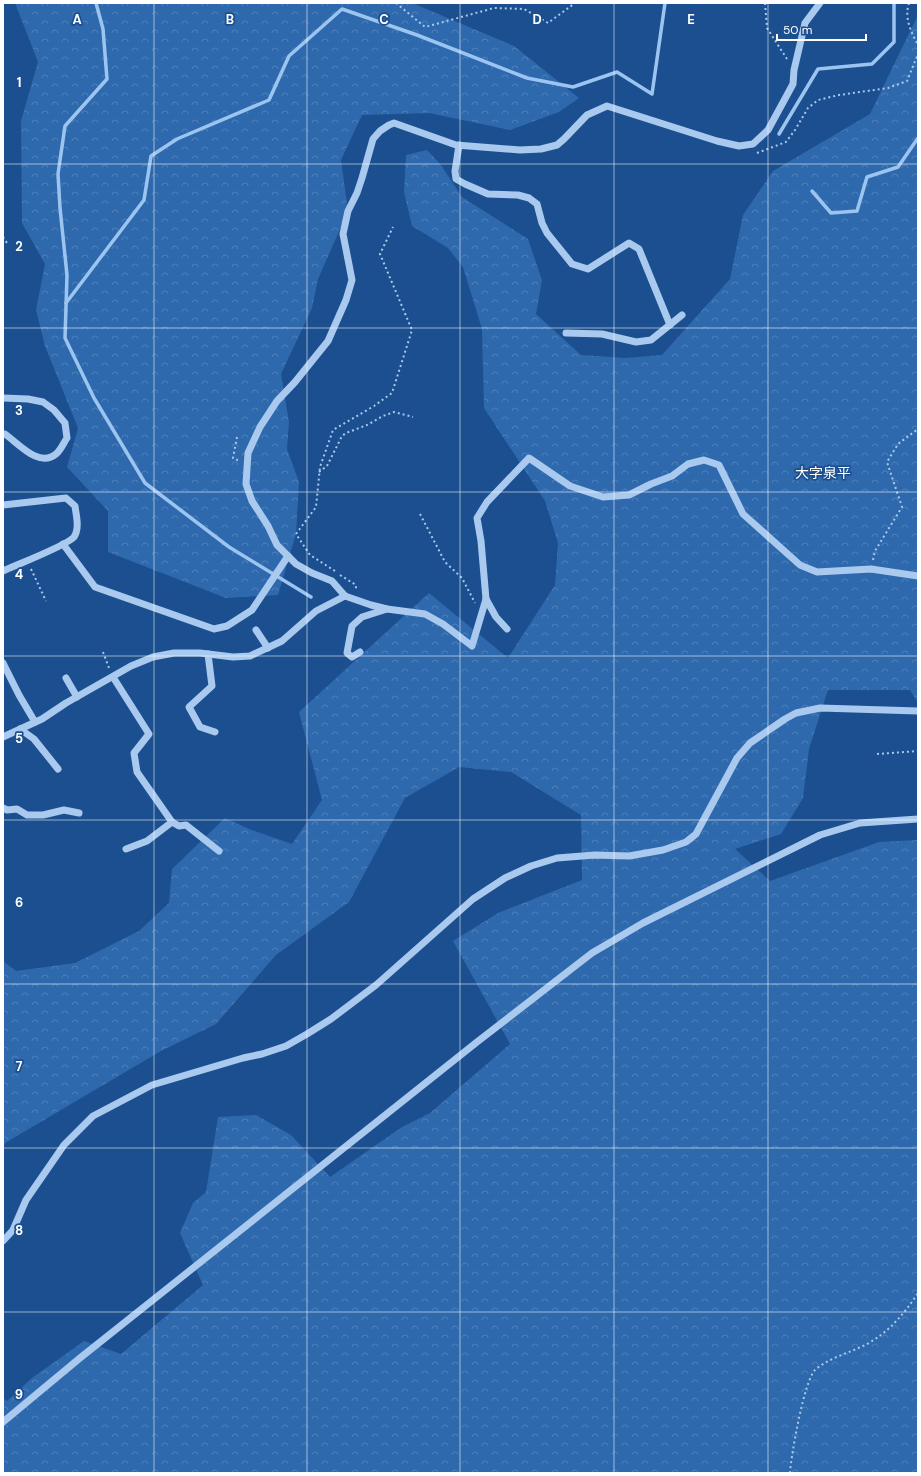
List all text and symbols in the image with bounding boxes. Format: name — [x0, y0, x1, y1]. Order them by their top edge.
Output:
text: A — [72, 11, 82, 28]
text: B — [226, 11, 234, 28]
text: C — [379, 11, 389, 28]
text: D — [532, 11, 542, 28]
text: E — [687, 11, 695, 28]
scale bar — [777, 16, 866, 42]
text: 50 m — [783, 22, 812, 38]
text: 1 — [17, 74, 21, 91]
text: 2 — [15, 238, 23, 255]
text: 3 — [15, 402, 23, 419]
district label: 大字泉平 — [795, 464, 851, 482]
text: 4 — [15, 566, 23, 583]
text: 5 — [15, 730, 23, 747]
text: 6 — [15, 894, 23, 911]
text: 7 — [16, 1058, 23, 1075]
text: 8 — [15, 1222, 23, 1239]
text: 9 — [15, 1386, 23, 1403]

